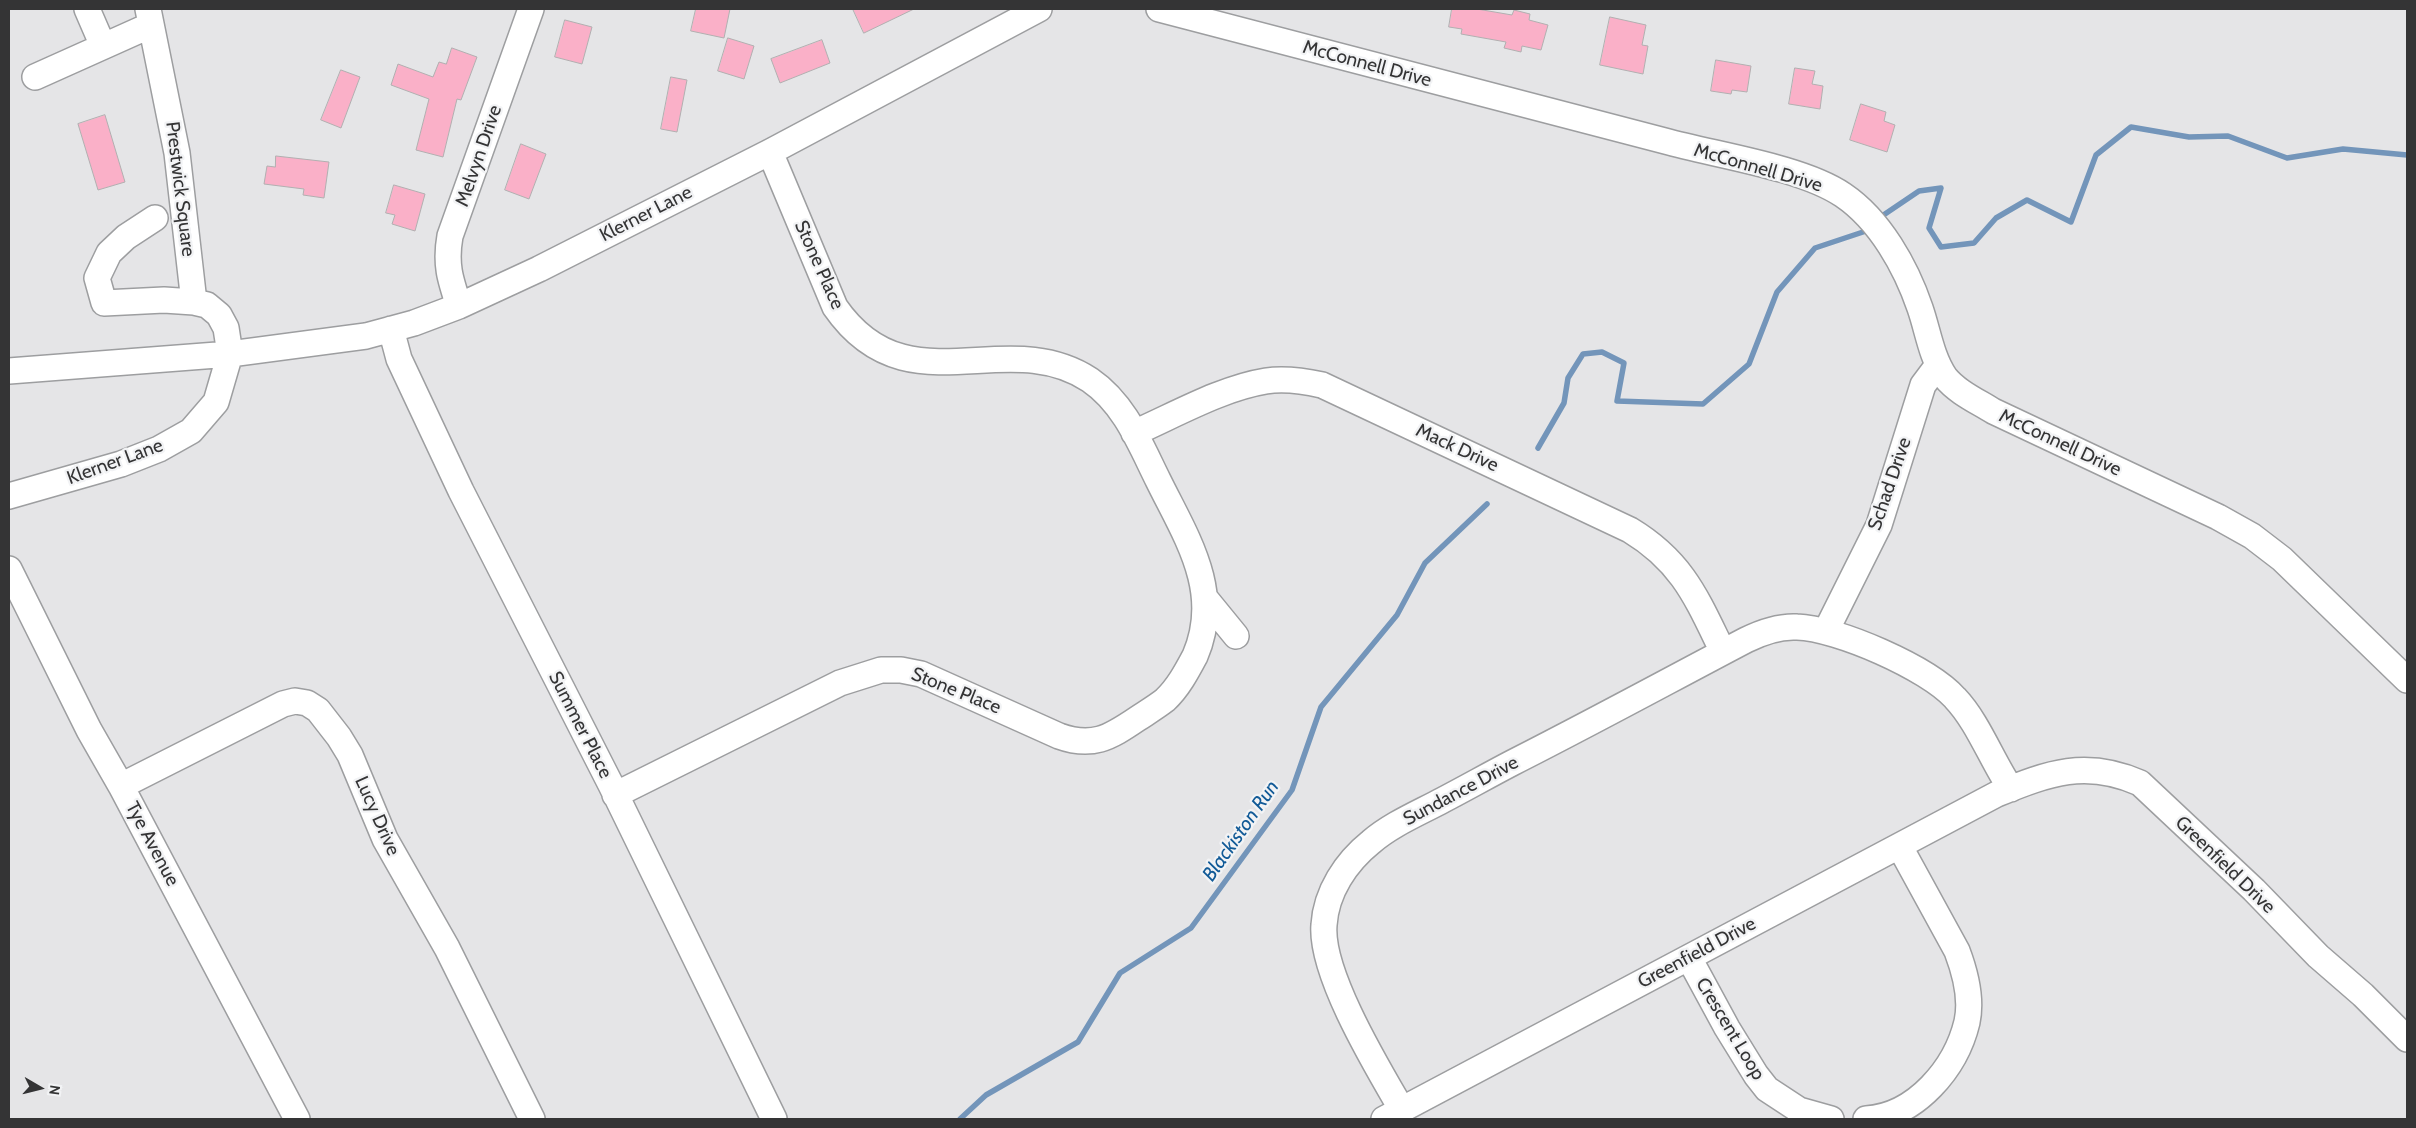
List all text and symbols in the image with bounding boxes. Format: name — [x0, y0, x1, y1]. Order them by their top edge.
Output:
street label: McConnell Drive — [1300, 36, 1434, 92]
street label: Melvyn Drive — [451, 102, 507, 210]
street label: Prestwick Square — [160, 120, 200, 258]
street label: McConnell Drive — [1691, 139, 1825, 197]
street label: Klerner Lane — [596, 181, 696, 247]
street label: Stone Place — [789, 217, 849, 313]
street label: McConnell Drive — [1995, 405, 2125, 481]
street label: Mack Drive — [1412, 419, 1502, 477]
street label: Klerner Lane — [64, 434, 166, 490]
street label: Schad Drive — [1863, 435, 1917, 533]
street label: Stone Place — [908, 663, 1004, 719]
street label: Summer Place — [543, 668, 617, 782]
street label: Sundance Drive — [1400, 751, 1522, 831]
street label: Lucy Drive — [349, 773, 405, 859]
water label: Blackiston Run — [1197, 776, 1285, 886]
street label: Tye Avenue — [120, 798, 184, 890]
street label: Greenfield Drive — [2170, 812, 2280, 918]
street label: Greenfield Drive — [1634, 912, 1760, 994]
street label: Crescent Loop — [1691, 974, 1769, 1084]
north arrow — [15, 1063, 65, 1113]
text: N — [45, 1084, 64, 1096]

